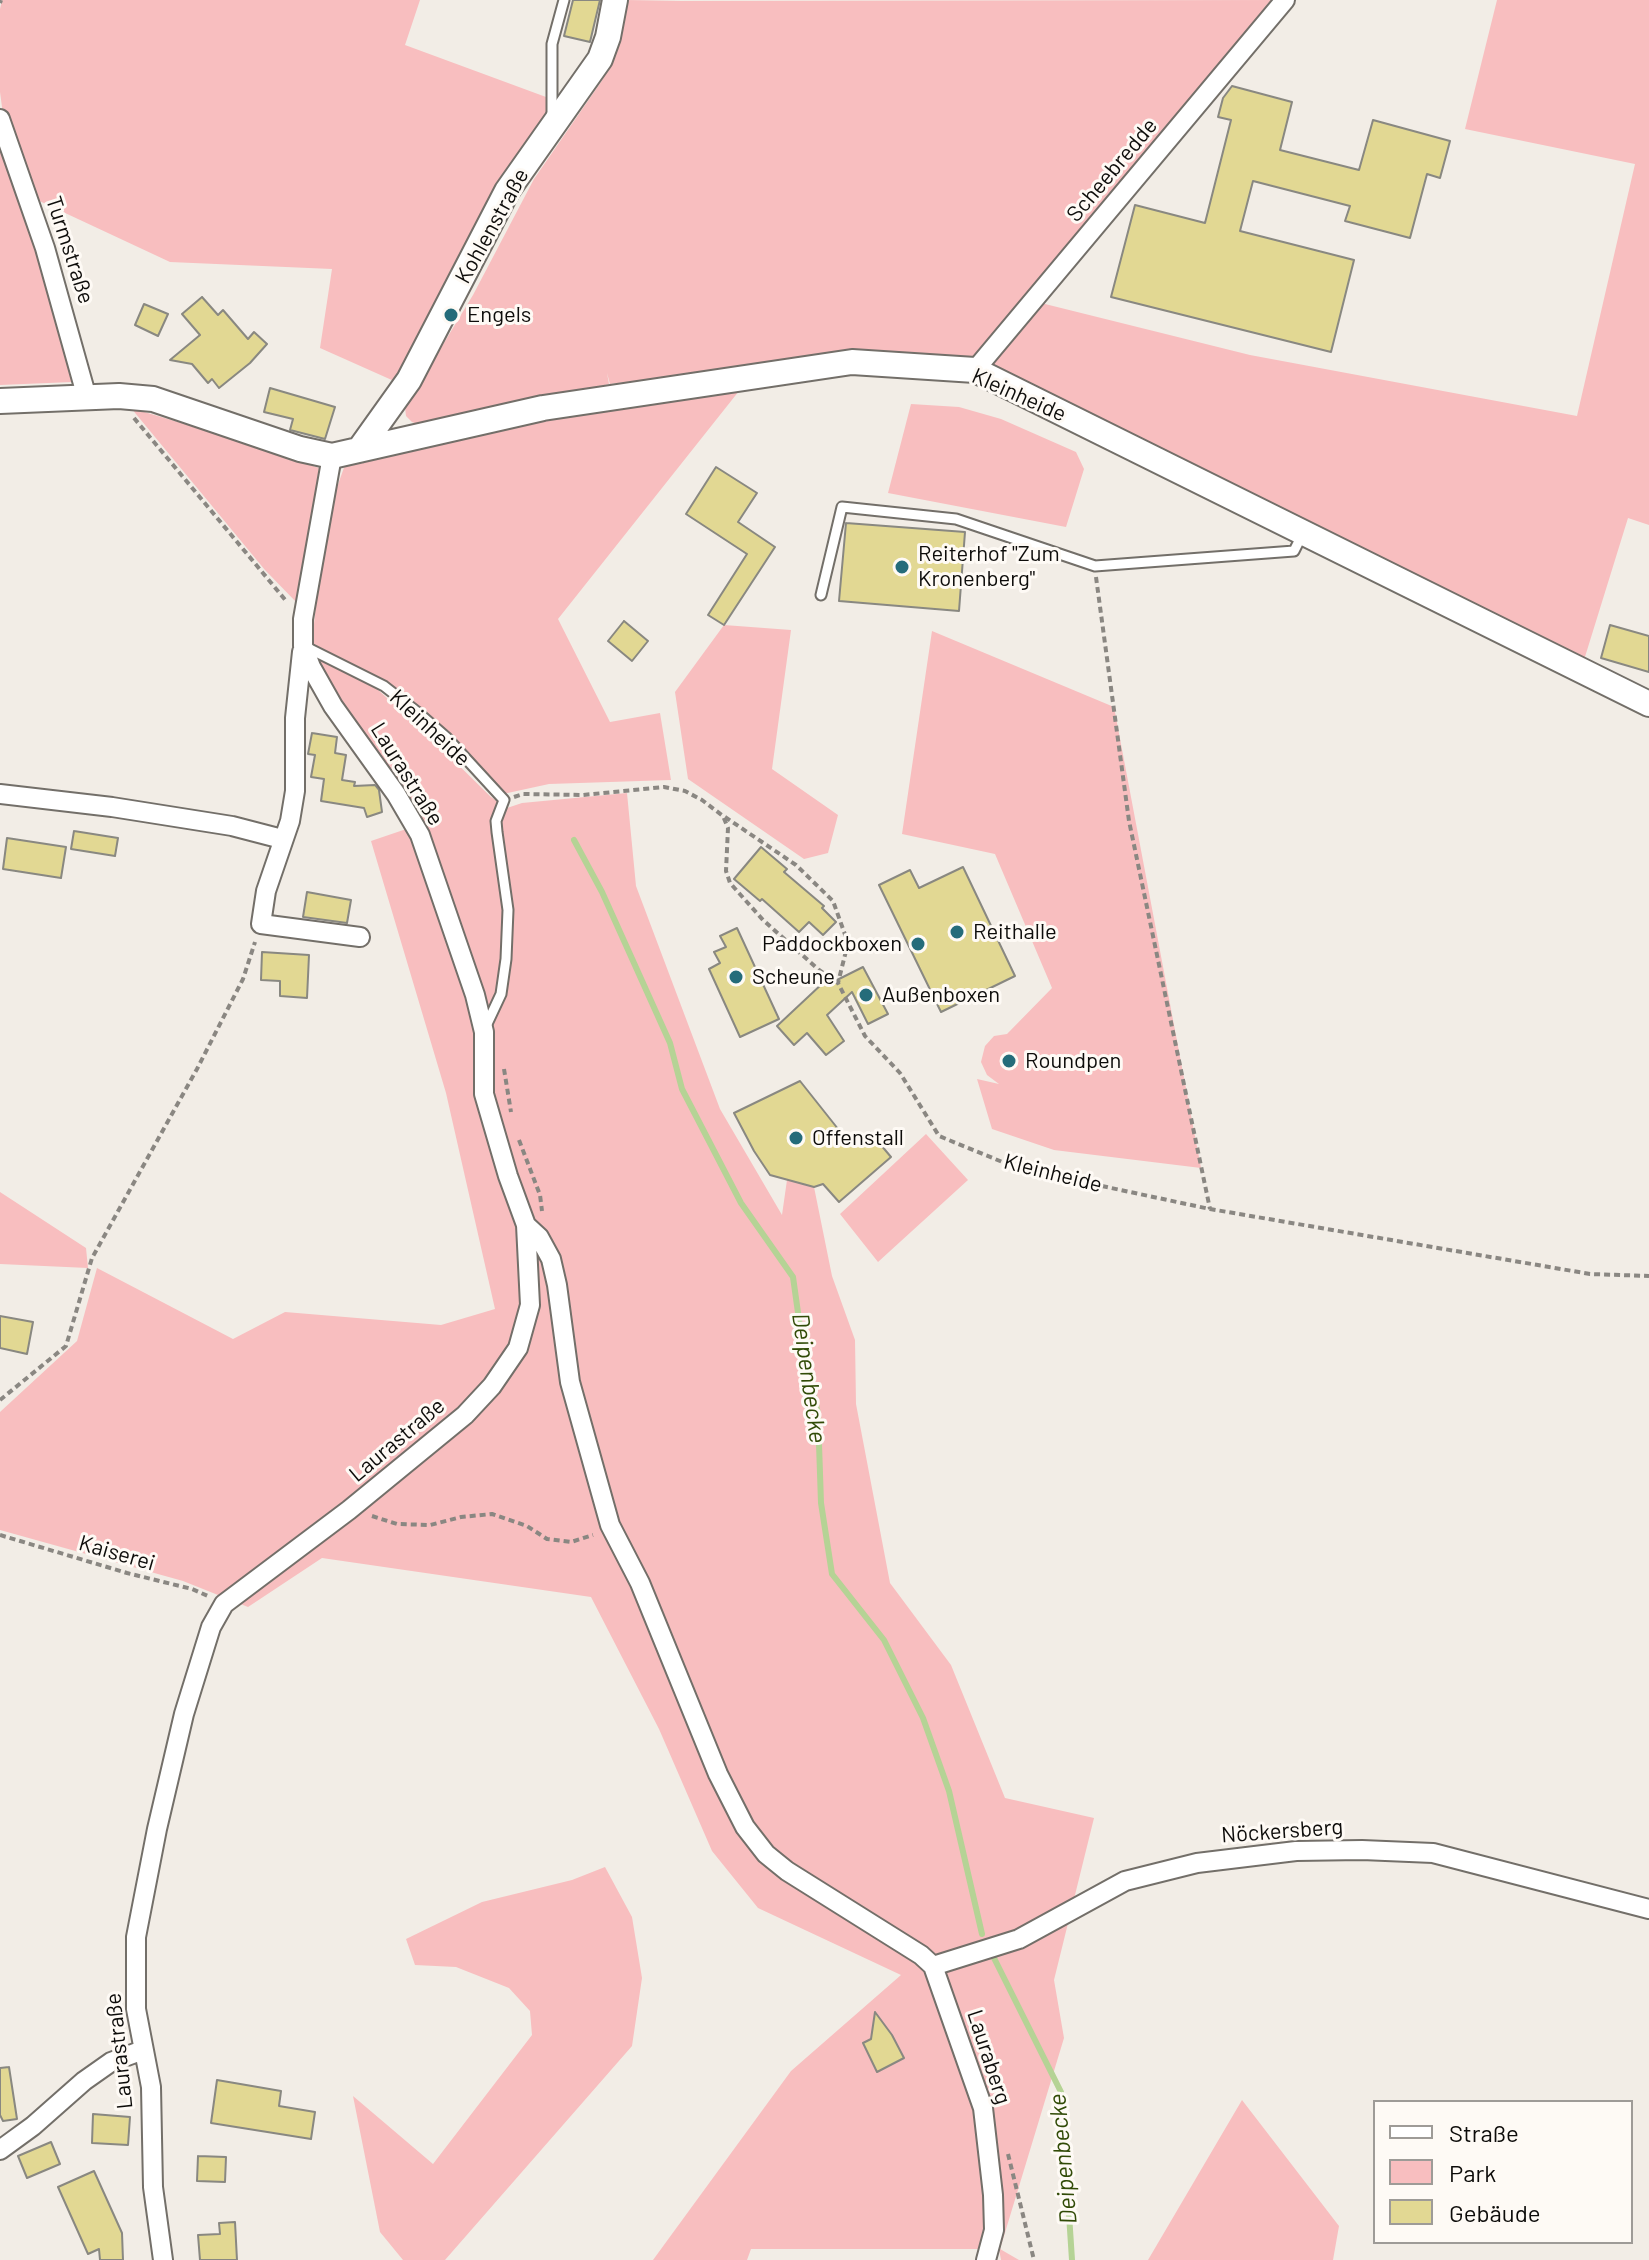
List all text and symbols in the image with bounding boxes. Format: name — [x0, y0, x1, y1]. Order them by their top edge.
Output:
street label: Scheebredde — [1061, 113, 1163, 227]
street label: Kohlenstraße — [450, 164, 534, 288]
street label: Turmstraße — [40, 193, 100, 307]
place label: Engels — [467, 302, 531, 328]
marker: Engels — [442, 306, 460, 324]
street label: Kleinheide — [968, 363, 1070, 427]
place label: Reiterhof "Zum Kronenberg" — [918, 541, 1060, 592]
marker: Reiterhof "Zum Kronenberg" — [893, 558, 911, 576]
street label: Kleinheide — [384, 684, 476, 772]
street label: Laurastraße — [365, 718, 449, 830]
place label: Reithalle — [973, 919, 1057, 945]
marker: Reithalle — [948, 923, 966, 941]
place label: Paddockboxen — [762, 931, 902, 957]
marker: Paddockboxen — [909, 935, 927, 953]
place label: Scheune — [752, 964, 835, 990]
marker: Scheune — [727, 968, 745, 986]
place label: Außenboxen — [882, 982, 1000, 1008]
marker: Außenboxen — [857, 986, 875, 1004]
place label: Roundpen — [1025, 1048, 1121, 1074]
marker: Roundpen — [1000, 1052, 1018, 1070]
place label: Offenstall — [812, 1125, 904, 1151]
marker: Offenstall — [787, 1129, 805, 1147]
street label: Kleinheide — [1001, 1148, 1105, 1198]
water label: Deipenbecke — [786, 1311, 832, 1445]
street label: Laurastraße — [344, 1392, 450, 1488]
street label: Kaiserei — [76, 1530, 158, 1576]
street label: Nöckersberg — [1220, 1814, 1344, 1848]
street label: Laurastraße — [100, 1992, 138, 2110]
street label: Lauraberg — [961, 2006, 1017, 2108]
water label: Deipenbecke — [1043, 2092, 1083, 2226]
legend — [1373, 2100, 1633, 2244]
text: Straße — [1449, 2118, 1519, 2147]
text: Park — [1449, 2158, 1496, 2187]
text: Gebäude — [1449, 2198, 1541, 2227]

